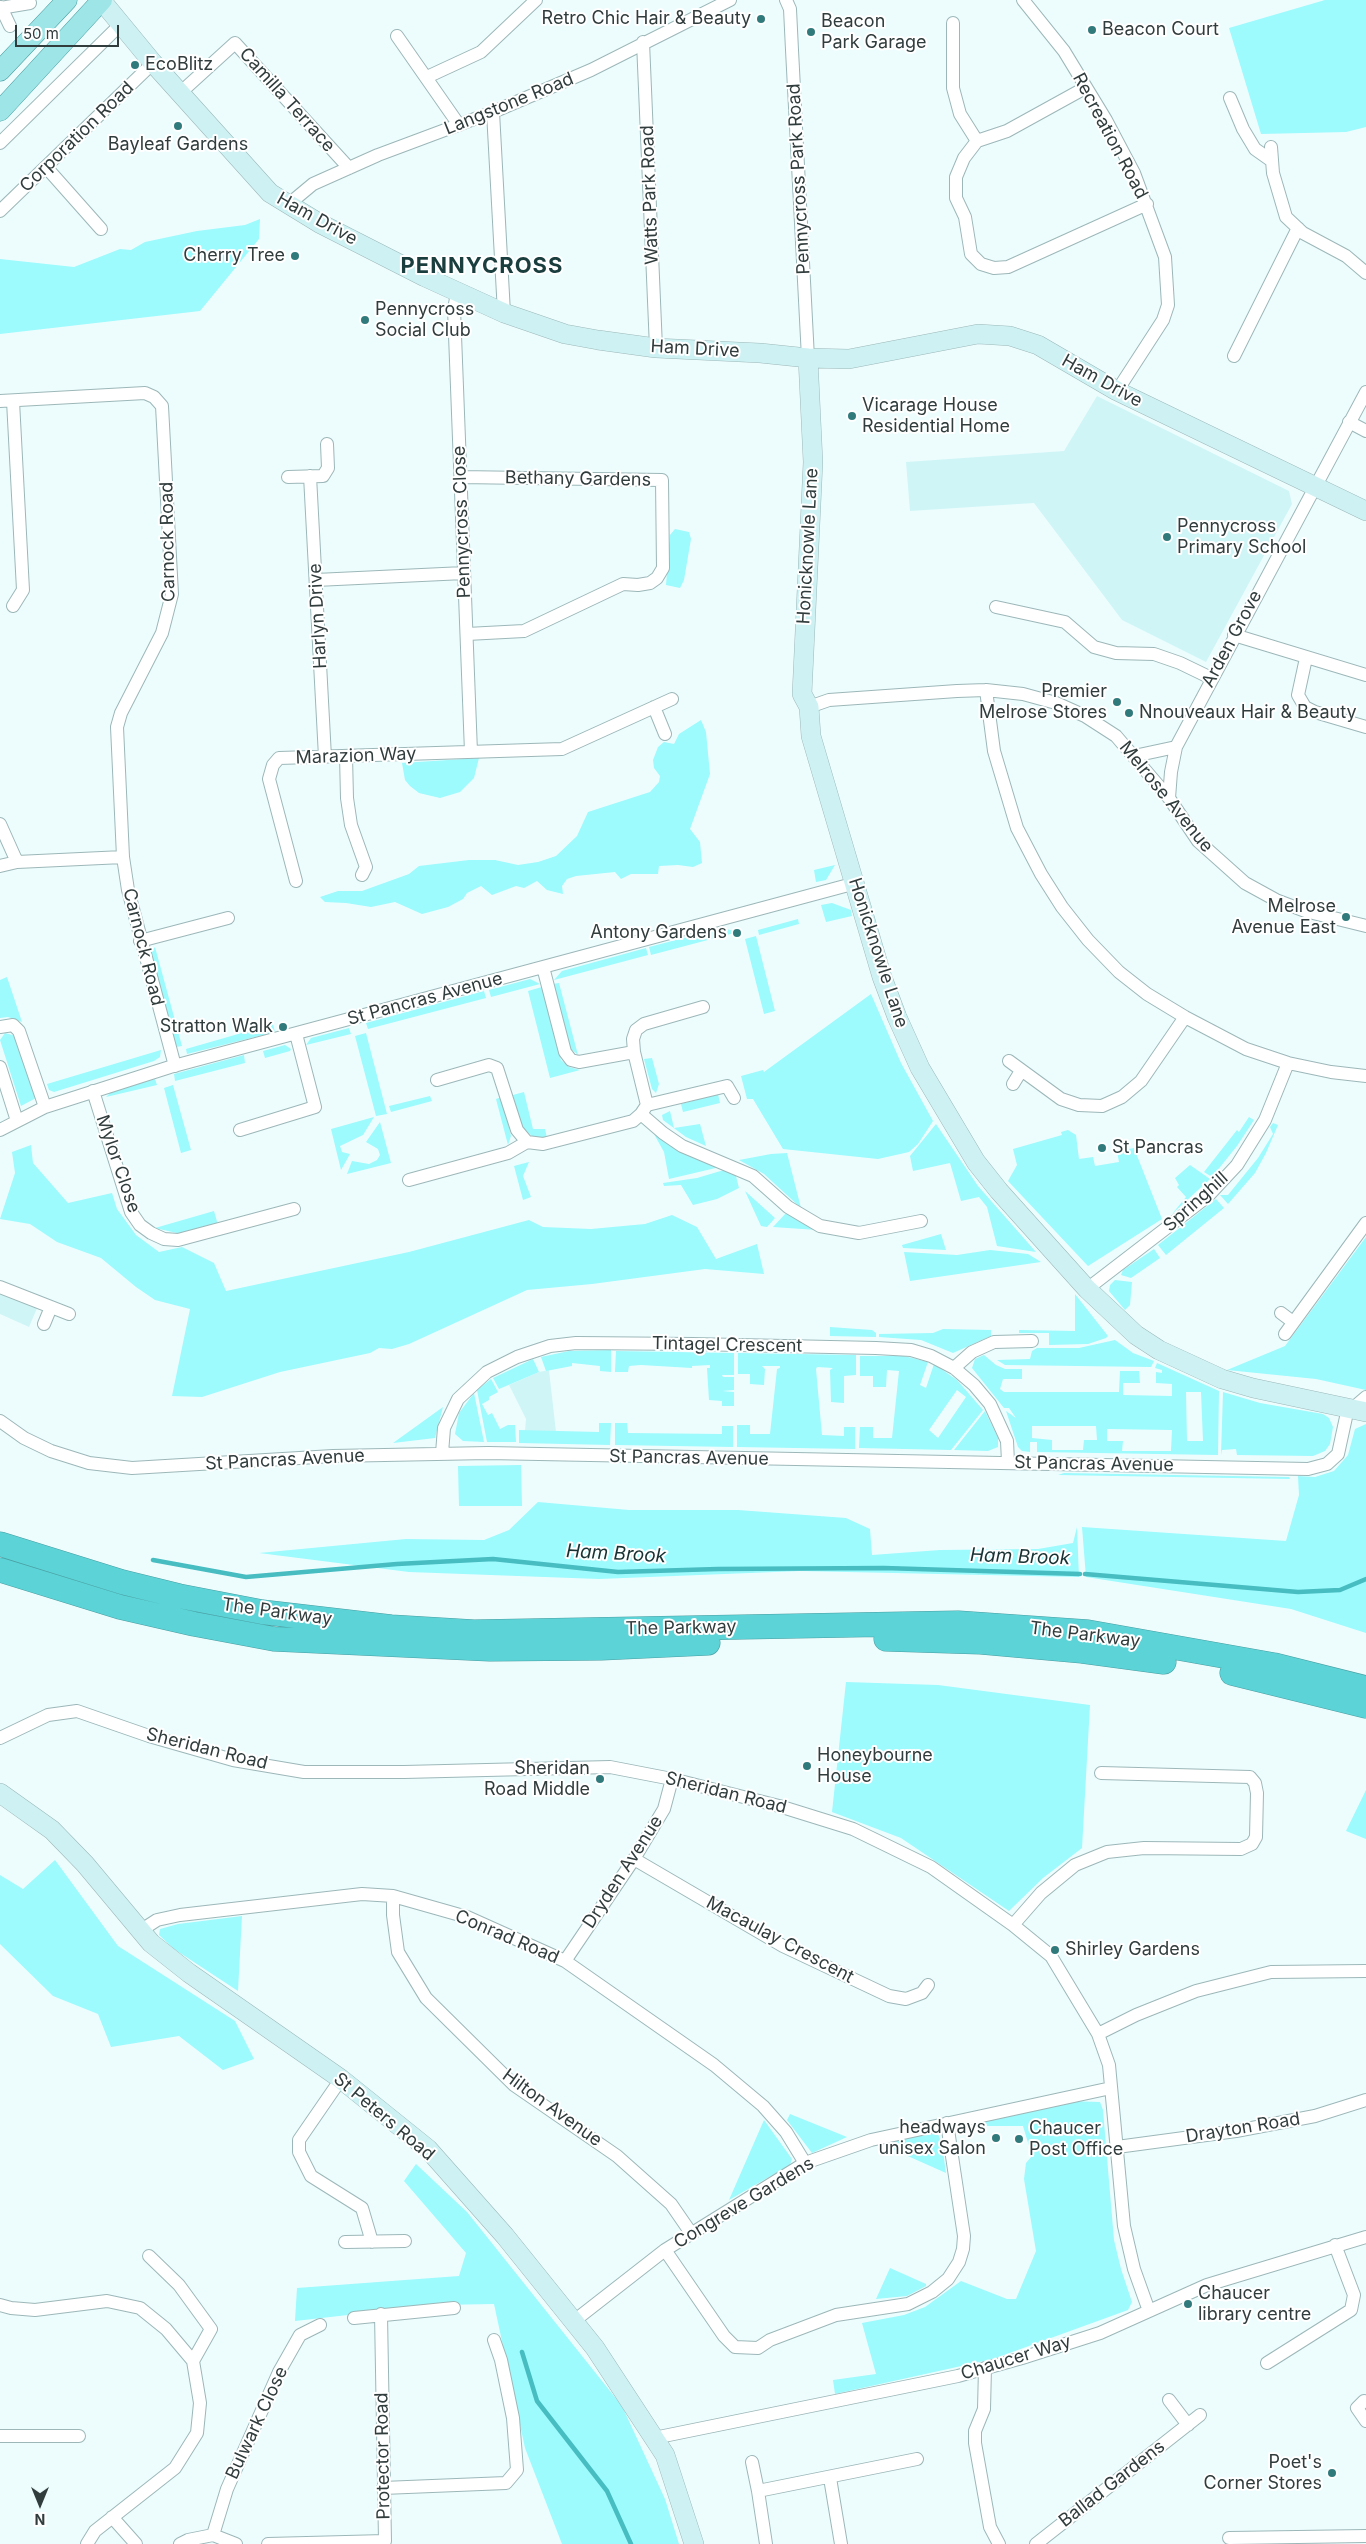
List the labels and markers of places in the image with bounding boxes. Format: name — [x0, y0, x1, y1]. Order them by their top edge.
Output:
place label: Retro Chic Hair & Beauty — [542, 8, 751, 30]
place label: Beacon Park Garage — [821, 11, 927, 54]
marker: Retro Chic Hair & Beauty — [755, 13, 767, 25]
place label: Beacon Court — [1102, 19, 1219, 41]
marker: Beacon Court — [1086, 24, 1098, 36]
marker: Beacon Park Garage — [805, 26, 817, 38]
place label: EcoBlitz — [145, 54, 213, 76]
marker: EcoBlitz — [129, 59, 141, 71]
marker: Bayleaf Gardens — [172, 120, 184, 132]
place label: Bayleaf Gardens — [108, 134, 248, 156]
place label: Cherry Tree — [183, 245, 285, 267]
marker: Cherry Tree — [289, 250, 301, 262]
place label: Pennycross Social Club — [375, 299, 474, 342]
marker: Pennycross Social Club — [359, 314, 371, 326]
place label: Vicarage House Residential Home — [862, 395, 1010, 438]
marker: Vicarage House Residential Home — [846, 410, 858, 422]
place label: Pennycross Primary School — [1177, 516, 1306, 558]
marker: Pennycross Primary School — [1161, 531, 1173, 543]
place label: Premier Melrose Stores — [979, 681, 1107, 724]
marker: Premier Melrose Stores — [1111, 696, 1123, 708]
place label: Nnouveaux Hair & Beauty — [1139, 702, 1357, 724]
marker: Nnouveaux Hair & Beauty — [1123, 707, 1135, 719]
place label: Melrose Avenue East — [1231, 896, 1336, 939]
marker: Melrose Avenue East — [1340, 911, 1352, 923]
place label: Antony Gardens — [590, 922, 727, 944]
marker: Antony Gardens — [731, 927, 743, 939]
place label: Stratton Walk — [160, 1016, 273, 1038]
marker: Stratton Walk — [277, 1021, 289, 1033]
place label: St Pancras — [1112, 1137, 1203, 1159]
marker: St Pancras — [1096, 1142, 1108, 1154]
place label: Honeybourne House — [817, 1745, 933, 1788]
place label: Sheridan Road Middle — [484, 1758, 590, 1800]
marker: Honeybourne House — [801, 1760, 813, 1772]
marker: Sheridan Road Middle — [594, 1773, 606, 1785]
place label: Shirley Gardens — [1065, 1939, 1200, 1961]
marker: Shirley Gardens — [1049, 1944, 1061, 1956]
place label: headways unisex Salon — [878, 2117, 986, 2160]
place label: Chaucer Post Office — [1029, 2118, 1123, 2160]
marker: headways unisex Salon — [990, 2132, 1002, 2144]
marker: Chaucer Post Office — [1013, 2133, 1025, 2145]
place label: Chaucer library centre — [1198, 2283, 1311, 2326]
marker: Chaucer library centre — [1182, 2298, 1194, 2310]
place label: Poet's Corner Stores — [1204, 2452, 1322, 2494]
marker: Poet's Corner Stores — [1326, 2467, 1338, 2479]

